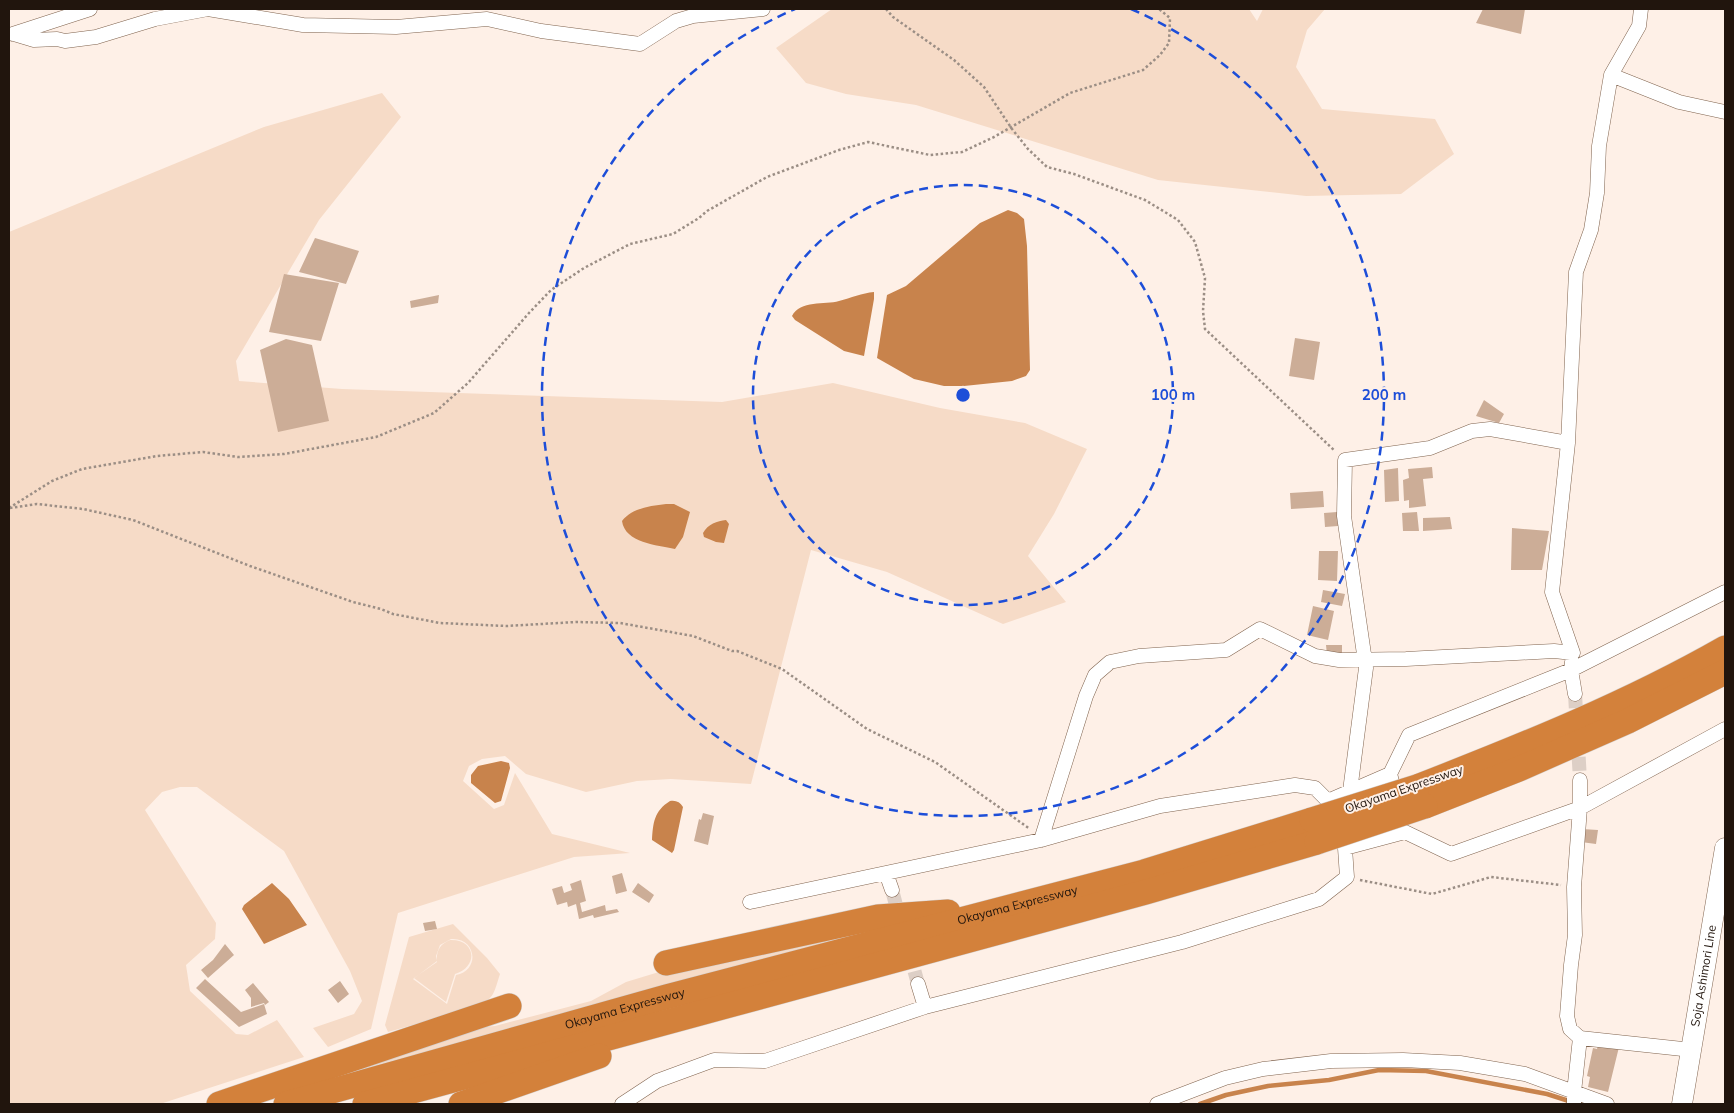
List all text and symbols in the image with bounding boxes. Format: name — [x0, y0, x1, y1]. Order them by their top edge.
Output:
text: 100 m — [1151, 385, 1195, 404]
text: 200 m — [1362, 385, 1406, 404]
centre of rings — [954, 386, 972, 404]
street label: Okayama Expressway — [1343, 761, 1465, 816]
street label: Okayama Expressway — [955, 882, 1080, 928]
street label: Soja Ashimori Line — [1687, 924, 1719, 1028]
street label: Okayama Expressway — [563, 984, 687, 1032]

